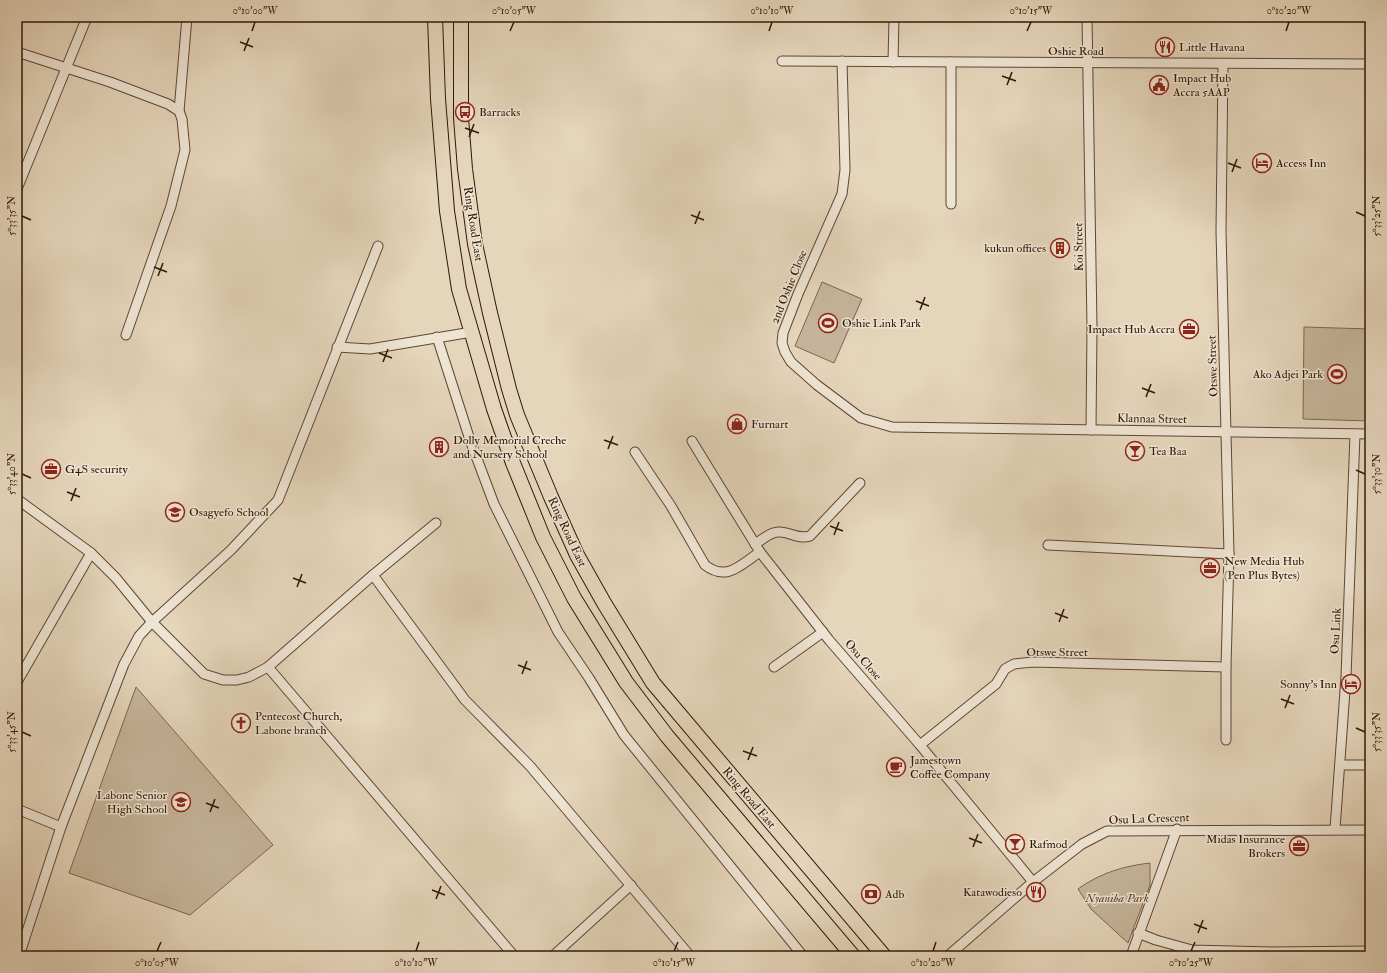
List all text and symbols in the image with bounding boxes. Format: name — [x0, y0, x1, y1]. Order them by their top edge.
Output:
text: 0°10'00"W — [233, 5, 278, 17]
text: 0°10'05"W — [492, 5, 537, 17]
text: 0°10'10"W — [750, 5, 794, 17]
text: 0°10'15"W — [1010, 5, 1053, 17]
text: 0°10'20"W — [1267, 5, 1312, 17]
restaurant icon: Little Havana — [1154, 36, 1176, 58]
place label: Little Havana — [1179, 40, 1246, 55]
street label: Oshie Road — [1048, 44, 1104, 59]
place label: Impact Hub Accra 5AAP — [1172, 71, 1231, 100]
public building icon: Impact Hub Accra 5AAP — [1148, 74, 1170, 96]
bus stop icon: Barracks — [454, 101, 476, 123]
place label: Barracks — [479, 105, 520, 120]
hotel icon: Access Inn — [1251, 152, 1273, 174]
place label: Access Inn — [1275, 156, 1326, 171]
street label: Ring Road East — [460, 185, 486, 263]
text: 5°33'25"N — [1371, 195, 1383, 236]
text: 5°33'35"N — [6, 196, 18, 236]
street label: Koi Street — [1071, 222, 1087, 271]
building icon: kukun offices — [1049, 237, 1071, 259]
place label: kukun offices — [984, 241, 1046, 256]
street label: 2nd Oshie Close — [767, 248, 811, 326]
sports icon: Oshie Link Park — [817, 312, 839, 334]
place label: Oshie Link Park — [842, 316, 921, 331]
office icon: Impact Hub Accra — [1178, 318, 1200, 340]
place label: Impact Hub Accra — [1088, 322, 1176, 337]
street label: Otswe Street — [1204, 335, 1222, 397]
sports icon: Ako Adjei Park — [1326, 363, 1348, 385]
place label: Ako Adjei Park — [1252, 367, 1323, 382]
street label: Klannaa Street — [1117, 411, 1187, 427]
shop icon: Furnart — [726, 413, 748, 435]
place label: Furnart — [751, 417, 789, 432]
place label: Dolly Memorial Creche and Nursery School — [453, 433, 566, 462]
building icon: Dolly Memorial Creche and Nursery School — [428, 436, 450, 458]
bar icon: Tea Baa — [1124, 440, 1146, 462]
place label: Tea Baa — [1149, 444, 1188, 459]
text: 5°33'40"N — [6, 453, 18, 495]
text: 5°33'30"N — [1371, 454, 1383, 494]
office icon: G4S security — [40, 458, 62, 480]
place label: G4S security — [65, 462, 128, 477]
street label: Ring Road East — [544, 495, 590, 570]
school or university icon: Osagyefo School — [164, 501, 186, 523]
place label: Osagyefo School — [189, 505, 269, 520]
place label: New Media Hub (Pen Plus Bytes) — [1224, 554, 1304, 583]
office icon: New Media Hub (Pen Plus Bytes) — [1199, 557, 1221, 579]
street label: Osu Link — [1327, 607, 1345, 655]
street label: Osu Close — [841, 636, 885, 684]
street label: Otswe Street — [1026, 645, 1088, 660]
hotel icon: Sonny's Inn — [1340, 673, 1362, 695]
place label: Sonny's Inn — [1280, 677, 1337, 692]
place label: Pentecost Church, Labone branch — [255, 709, 343, 738]
text: 5°33'45"N — [6, 711, 18, 753]
church icon: Pentecost Church, Labone branch — [230, 712, 252, 734]
text: 5°33'35"N — [1371, 712, 1383, 752]
place label: Jamestown Coffee Company — [909, 753, 991, 782]
cafe icon: Jamestown Coffee Company — [885, 756, 907, 778]
street label: Ring Road East — [719, 764, 779, 832]
place label: Labone Senior High School — [97, 788, 168, 817]
school or university icon: Labone Senior High School — [170, 791, 192, 813]
street label: Osu La Crescent — [1108, 810, 1190, 828]
place label: Midas Insurance Brokers — [1206, 832, 1285, 861]
bar icon: Rafmod — [1004, 833, 1026, 855]
office icon: Midas Insurance Brokers — [1288, 835, 1310, 857]
place label: Rafmod — [1029, 837, 1067, 852]
restaurant icon: Katawodieso — [1025, 881, 1047, 903]
bank icon: Adb — [860, 883, 882, 905]
place label: Katawodieso — [963, 885, 1022, 900]
place label: Adb — [884, 887, 905, 902]
park label: Nyaniba Park — [1084, 891, 1149, 906]
text: 0°10'05"W — [135, 957, 180, 969]
text: 0°10'10"W — [394, 957, 438, 969]
text: 0°10'15"W — [653, 957, 696, 969]
text: 0°10'20"W — [911, 957, 956, 969]
text: 0°10'25"W — [1169, 957, 1214, 969]

